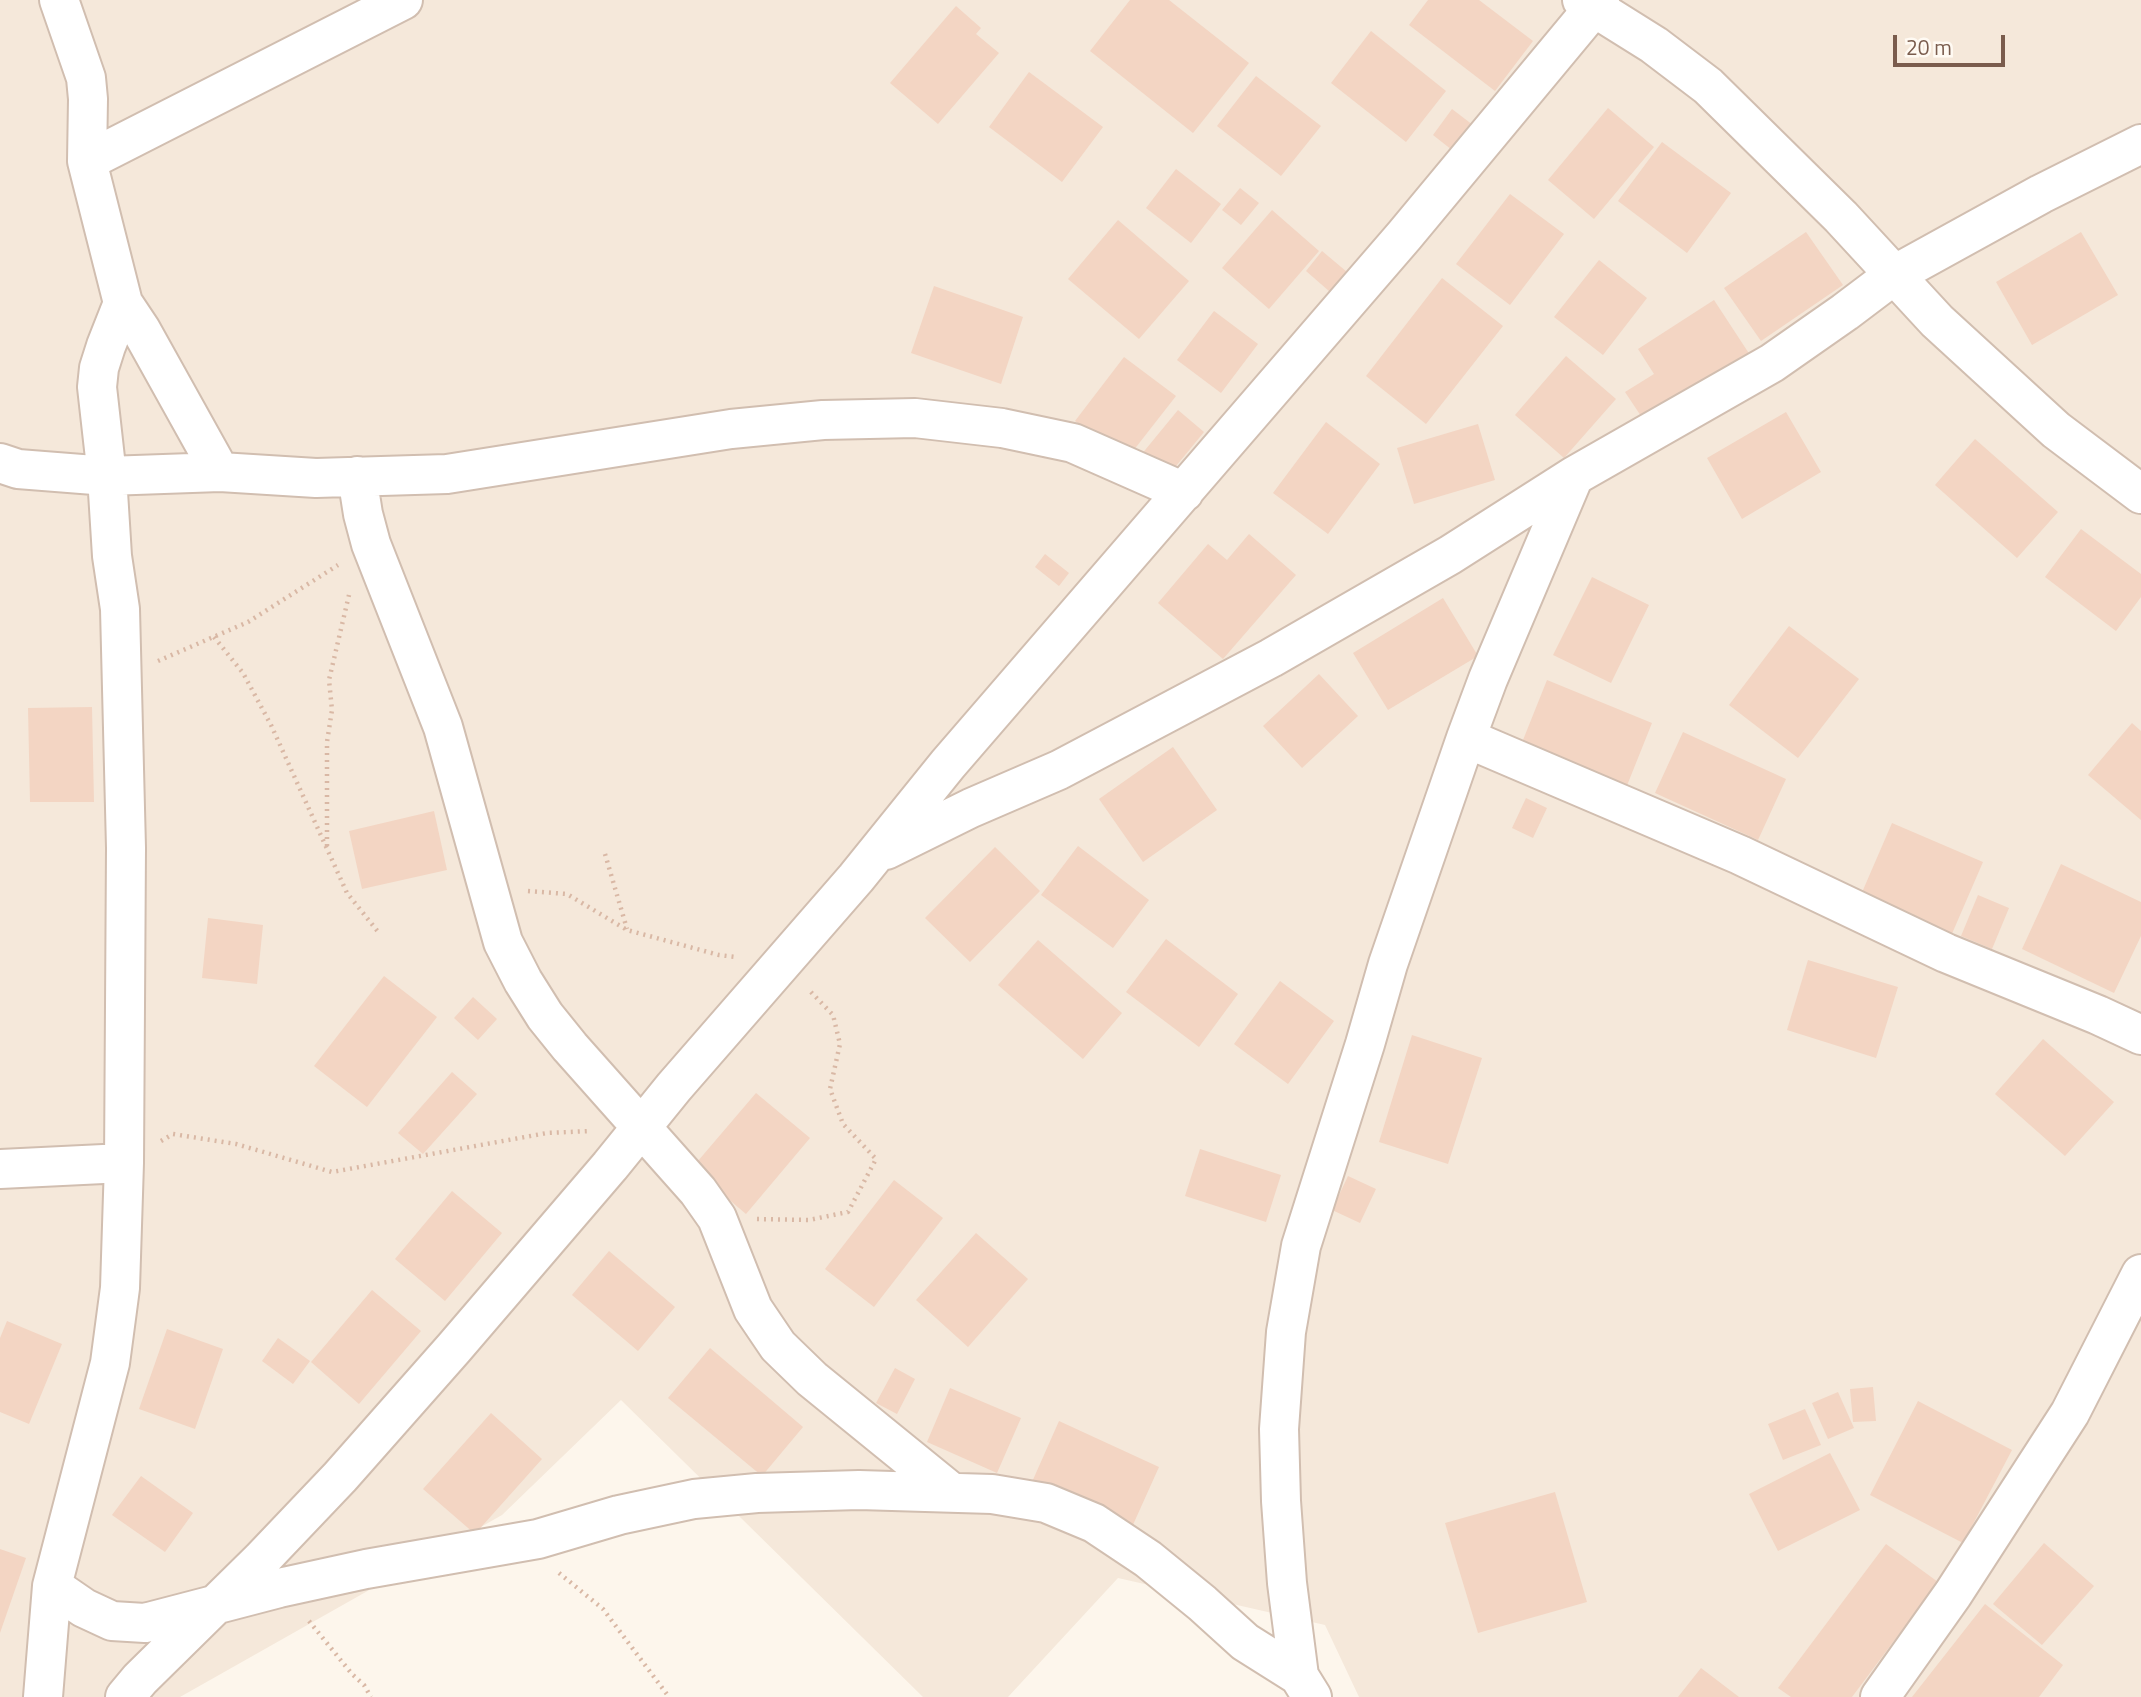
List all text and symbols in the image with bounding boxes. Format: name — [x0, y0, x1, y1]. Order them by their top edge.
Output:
scale bar — [1896, 21, 2008, 65]
text: 20 m — [1906, 31, 1952, 63]

